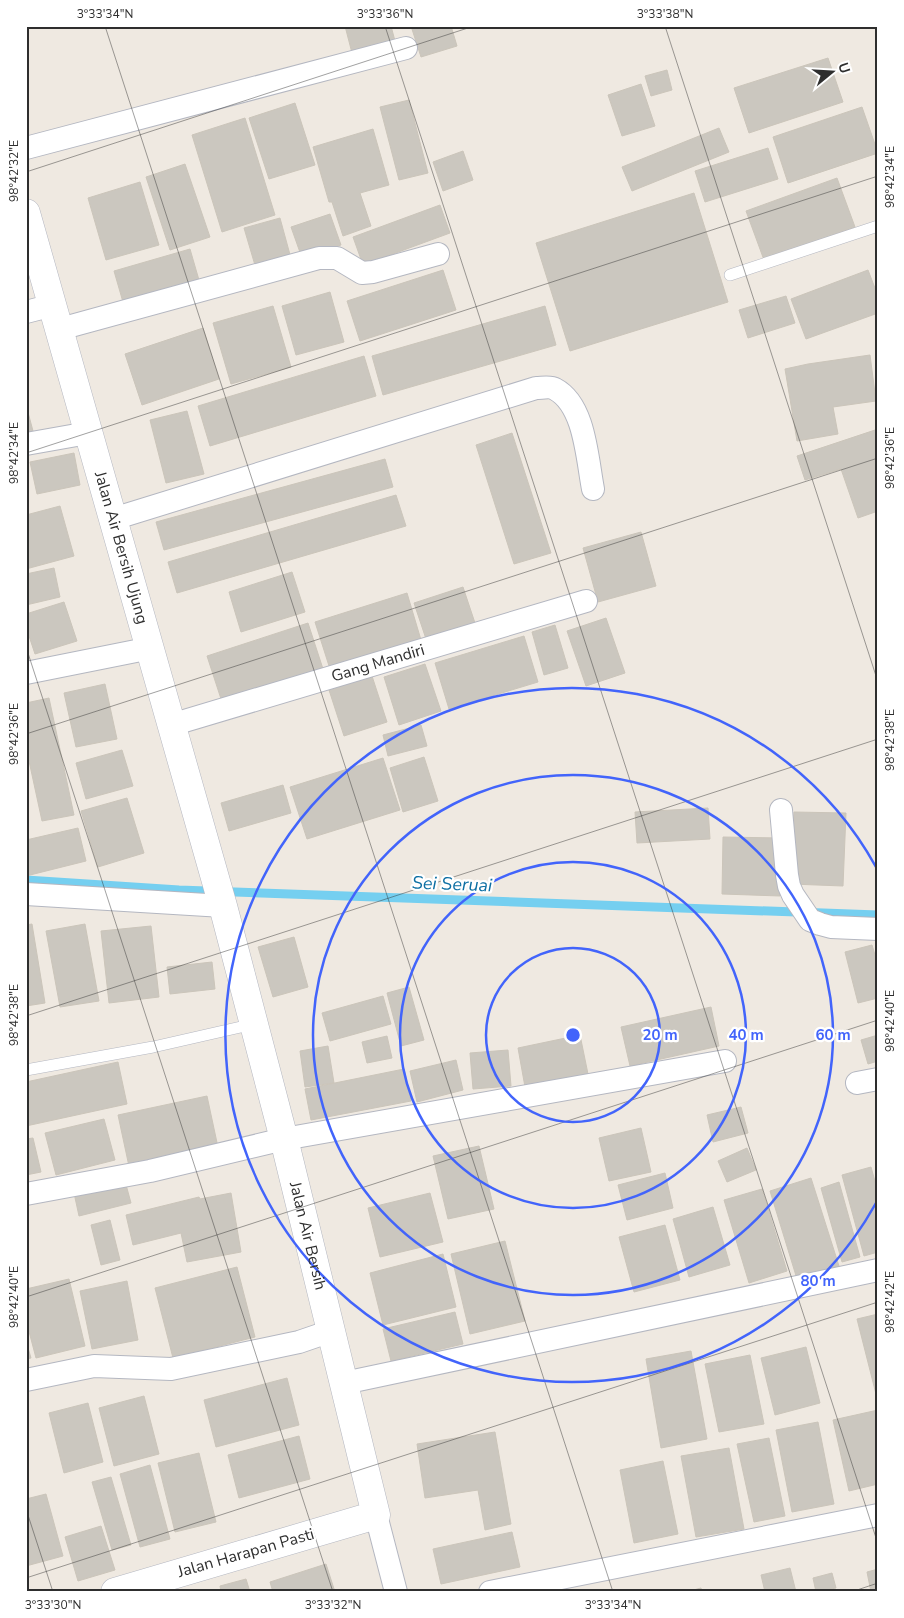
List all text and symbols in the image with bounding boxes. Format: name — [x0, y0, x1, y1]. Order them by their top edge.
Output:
text: 3°33'34"N — [77, 6, 133, 22]
text: 3°33'36"N — [357, 6, 413, 22]
text: 3°33'38"N — [637, 6, 693, 22]
north arrow — [806, 48, 856, 98]
text: U — [833, 60, 855, 76]
text: 98°42'32"E — [6, 140, 22, 202]
text: 98°42'34"E — [882, 146, 898, 208]
text: 98°42'34"E — [6, 422, 22, 484]
text: 98°42'36"E — [882, 427, 898, 489]
street label: Jalan Air Bersih Ujung — [89, 468, 153, 627]
street label: Gang Mandiri — [329, 639, 427, 688]
text: 98°42'36"E — [6, 703, 22, 765]
text: 98°42'38"E — [882, 709, 898, 771]
water label: Sei Seruai — [411, 871, 493, 897]
text: 98°42'38"E — [6, 984, 22, 1046]
text: 98°42'40"E — [882, 990, 898, 1052]
text: 20 m — [642, 1025, 678, 1045]
text: 40 m — [728, 1025, 764, 1045]
text: 60 m — [815, 1025, 851, 1045]
centre of rings — [564, 1026, 582, 1044]
street label: Jalan Air Bersih — [284, 1178, 332, 1292]
text: 98°42'40"E — [6, 1266, 22, 1328]
text: 80 m — [800, 1271, 836, 1291]
text: 98°42'42"E — [882, 1271, 898, 1333]
street label: Jalan Harapan Pasti — [174, 1523, 317, 1583]
text: 3°33'30"N — [25, 1597, 81, 1613]
text: 3°33'32"N — [305, 1597, 361, 1613]
text: 3°33'34"N — [585, 1597, 641, 1613]

